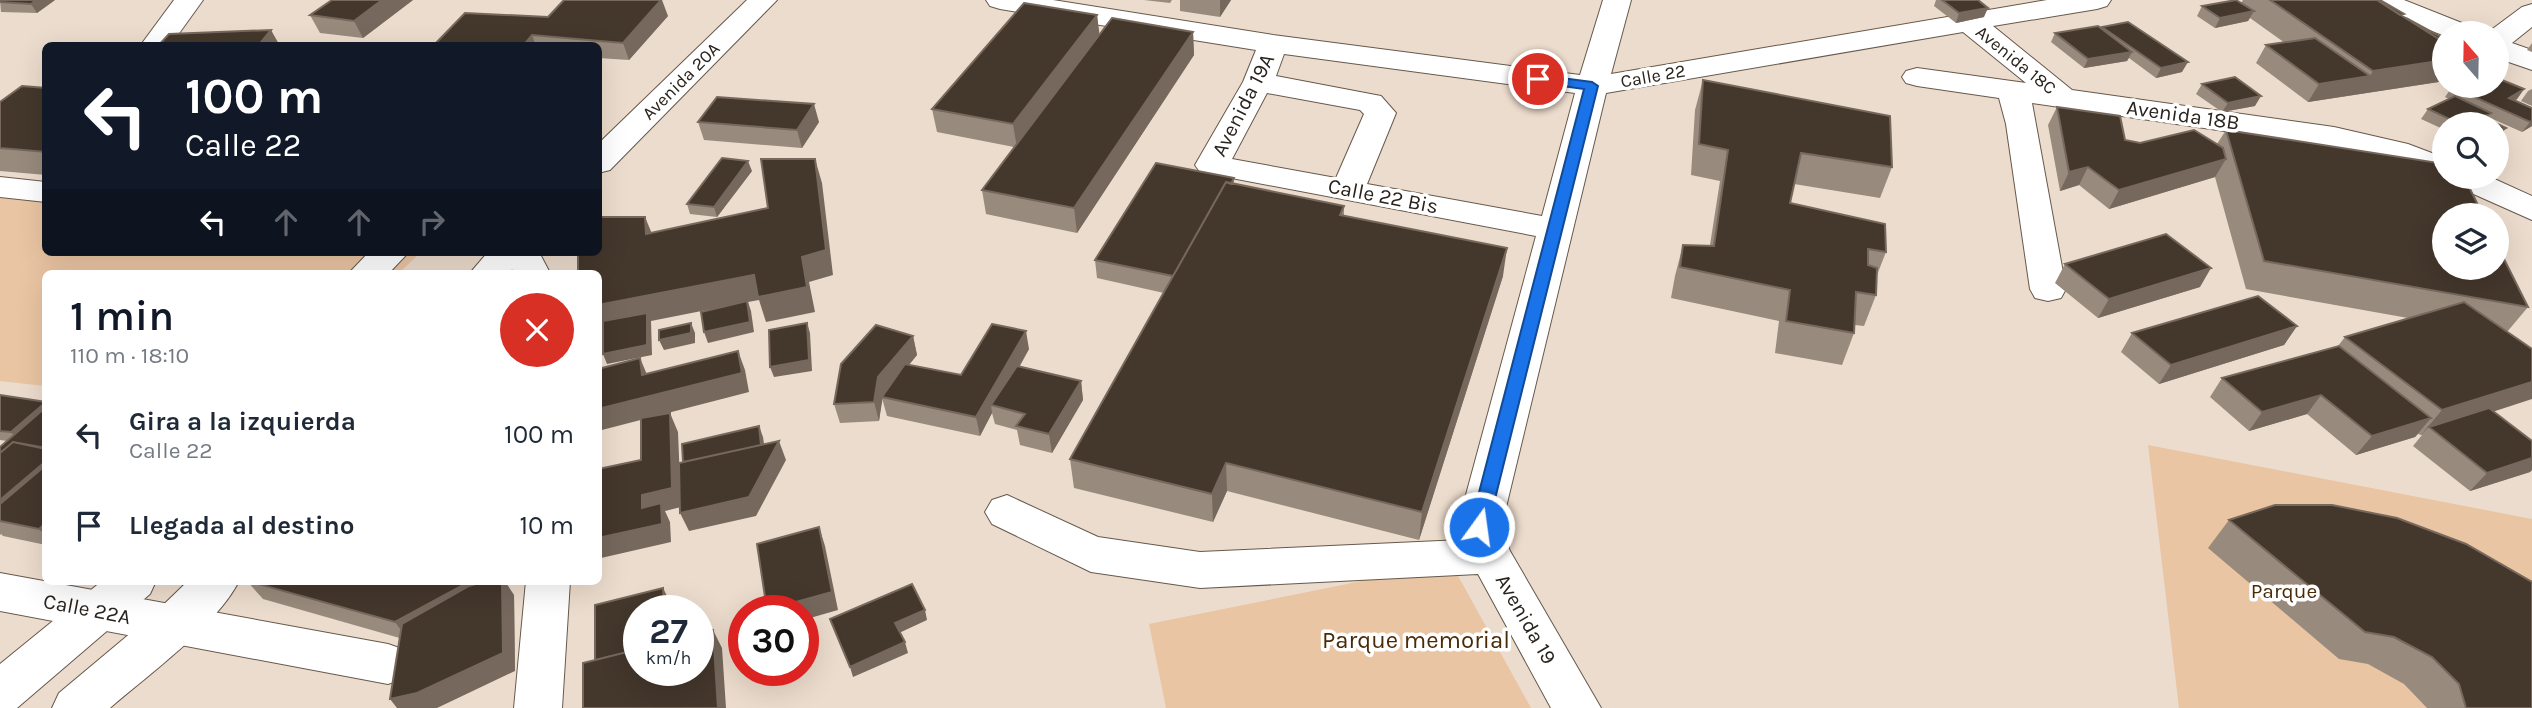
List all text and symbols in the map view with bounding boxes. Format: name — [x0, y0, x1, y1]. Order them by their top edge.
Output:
street label: Avenida 18C — [1971, 21, 2061, 99]
north arrow — [2432, 21, 2510, 98]
map controls — [2432, 21, 2509, 280]
street label: Avenida 20A — [638, 38, 724, 124]
pin — [1508, 49, 1568, 109]
street label: Avenida 19A — [1207, 50, 1279, 160]
street label: Calle 22 — [1619, 59, 1687, 93]
icon: arrive — [1519, 60, 1557, 98]
text: 100 m — [185, 68, 323, 125]
icon: left — [70, 70, 161, 161]
street label: Avenida 18B — [2125, 95, 2241, 135]
button: search — [2432, 112, 2509, 189]
text: Calle 22 — [185, 127, 301, 164]
street label: Calle 22 Bis — [1326, 174, 1440, 218]
icon: left — [194, 203, 232, 241]
icon: ahead — [267, 203, 305, 241]
icon: ahead — [340, 203, 378, 241]
icon: right — [413, 203, 451, 241]
button: layers — [2432, 203, 2509, 280]
text: 1 min — [70, 291, 174, 341]
button: close — [500, 293, 574, 367]
text: 110 m · 18:10 — [70, 342, 189, 369]
text: Gira a la izquierda — [129, 406, 356, 437]
icon: left — [70, 416, 108, 454]
text: 100 m — [504, 419, 574, 450]
text: Calle 22 — [129, 437, 213, 464]
position arrow — [1442, 490, 1516, 564]
icon: arrive — [70, 507, 108, 545]
text: Llegada al destino — [129, 510, 355, 541]
text: 10 m — [519, 510, 574, 541]
street label: Avenida 19 — [1491, 570, 1561, 668]
park label: Parque — [2251, 579, 2317, 603]
street label: Calle 22A — [41, 589, 133, 629]
speed limit sign: 30 — [728, 595, 819, 686]
text: 27 — [649, 611, 688, 652]
park label: Parque memorial — [1322, 626, 1510, 654]
text: km/h — [646, 647, 691, 669]

